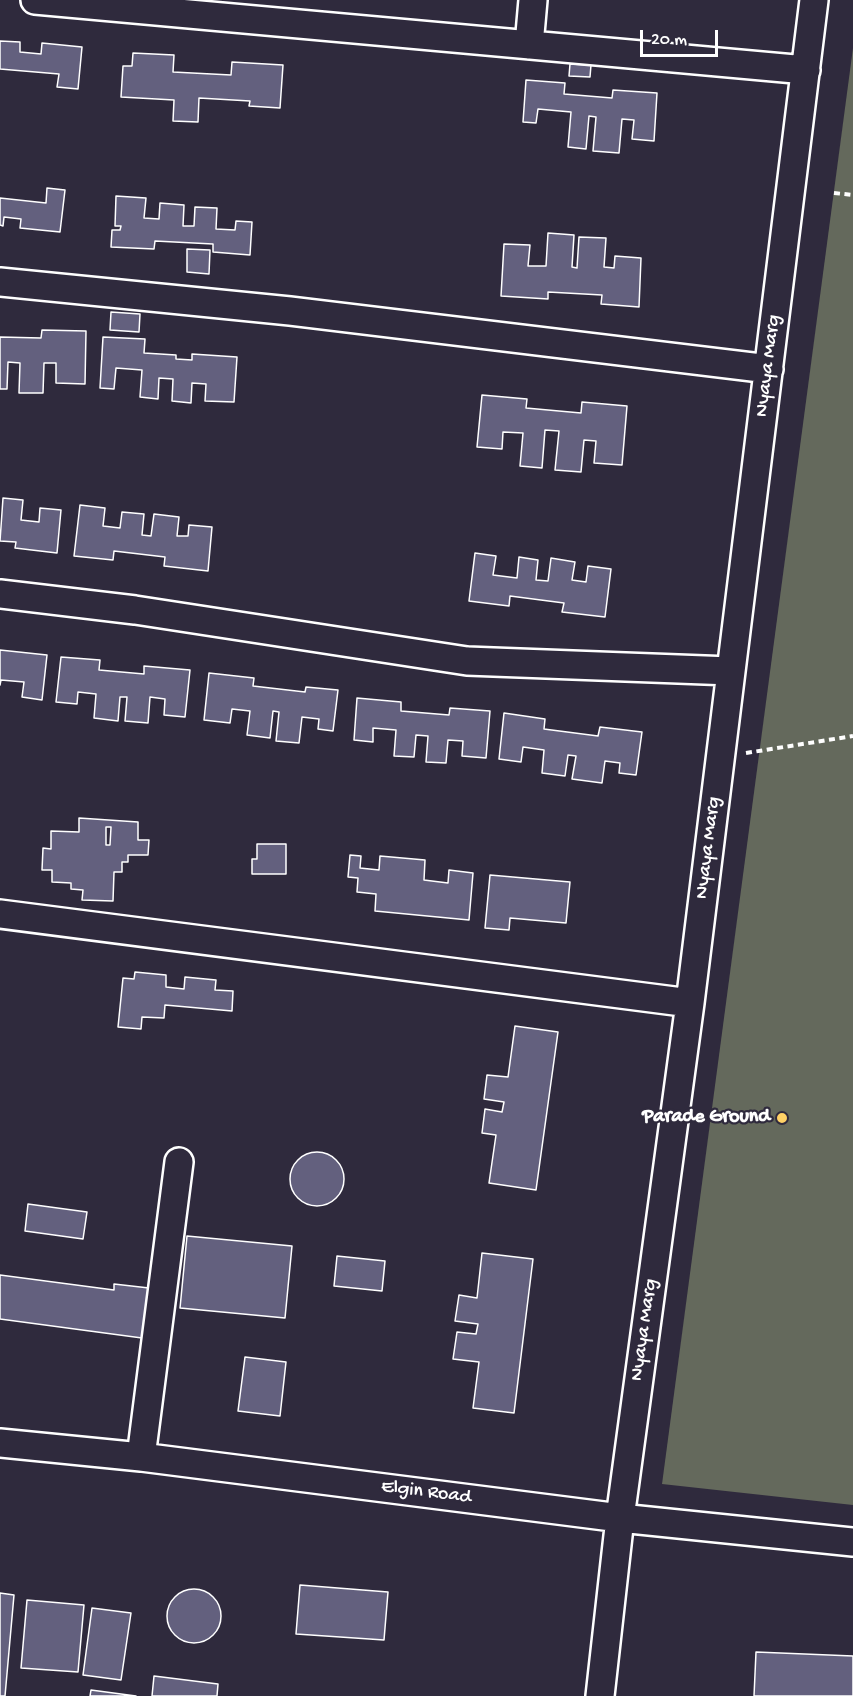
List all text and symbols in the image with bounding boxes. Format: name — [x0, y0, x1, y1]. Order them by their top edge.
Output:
scale bar — [643, 18, 721, 56]
text: 20 m — [651, 30, 687, 51]
street label: Nyaya Marg — [751, 313, 787, 419]
street label: Nyaya Marg — [691, 795, 727, 901]
place label: Parade Ground — [642, 1106, 770, 1130]
marker: Parade Ground — [775, 1111, 789, 1125]
street label: Nyaya Marg — [626, 1277, 664, 1383]
street label: Elgin Road — [380, 1476, 472, 1510]

